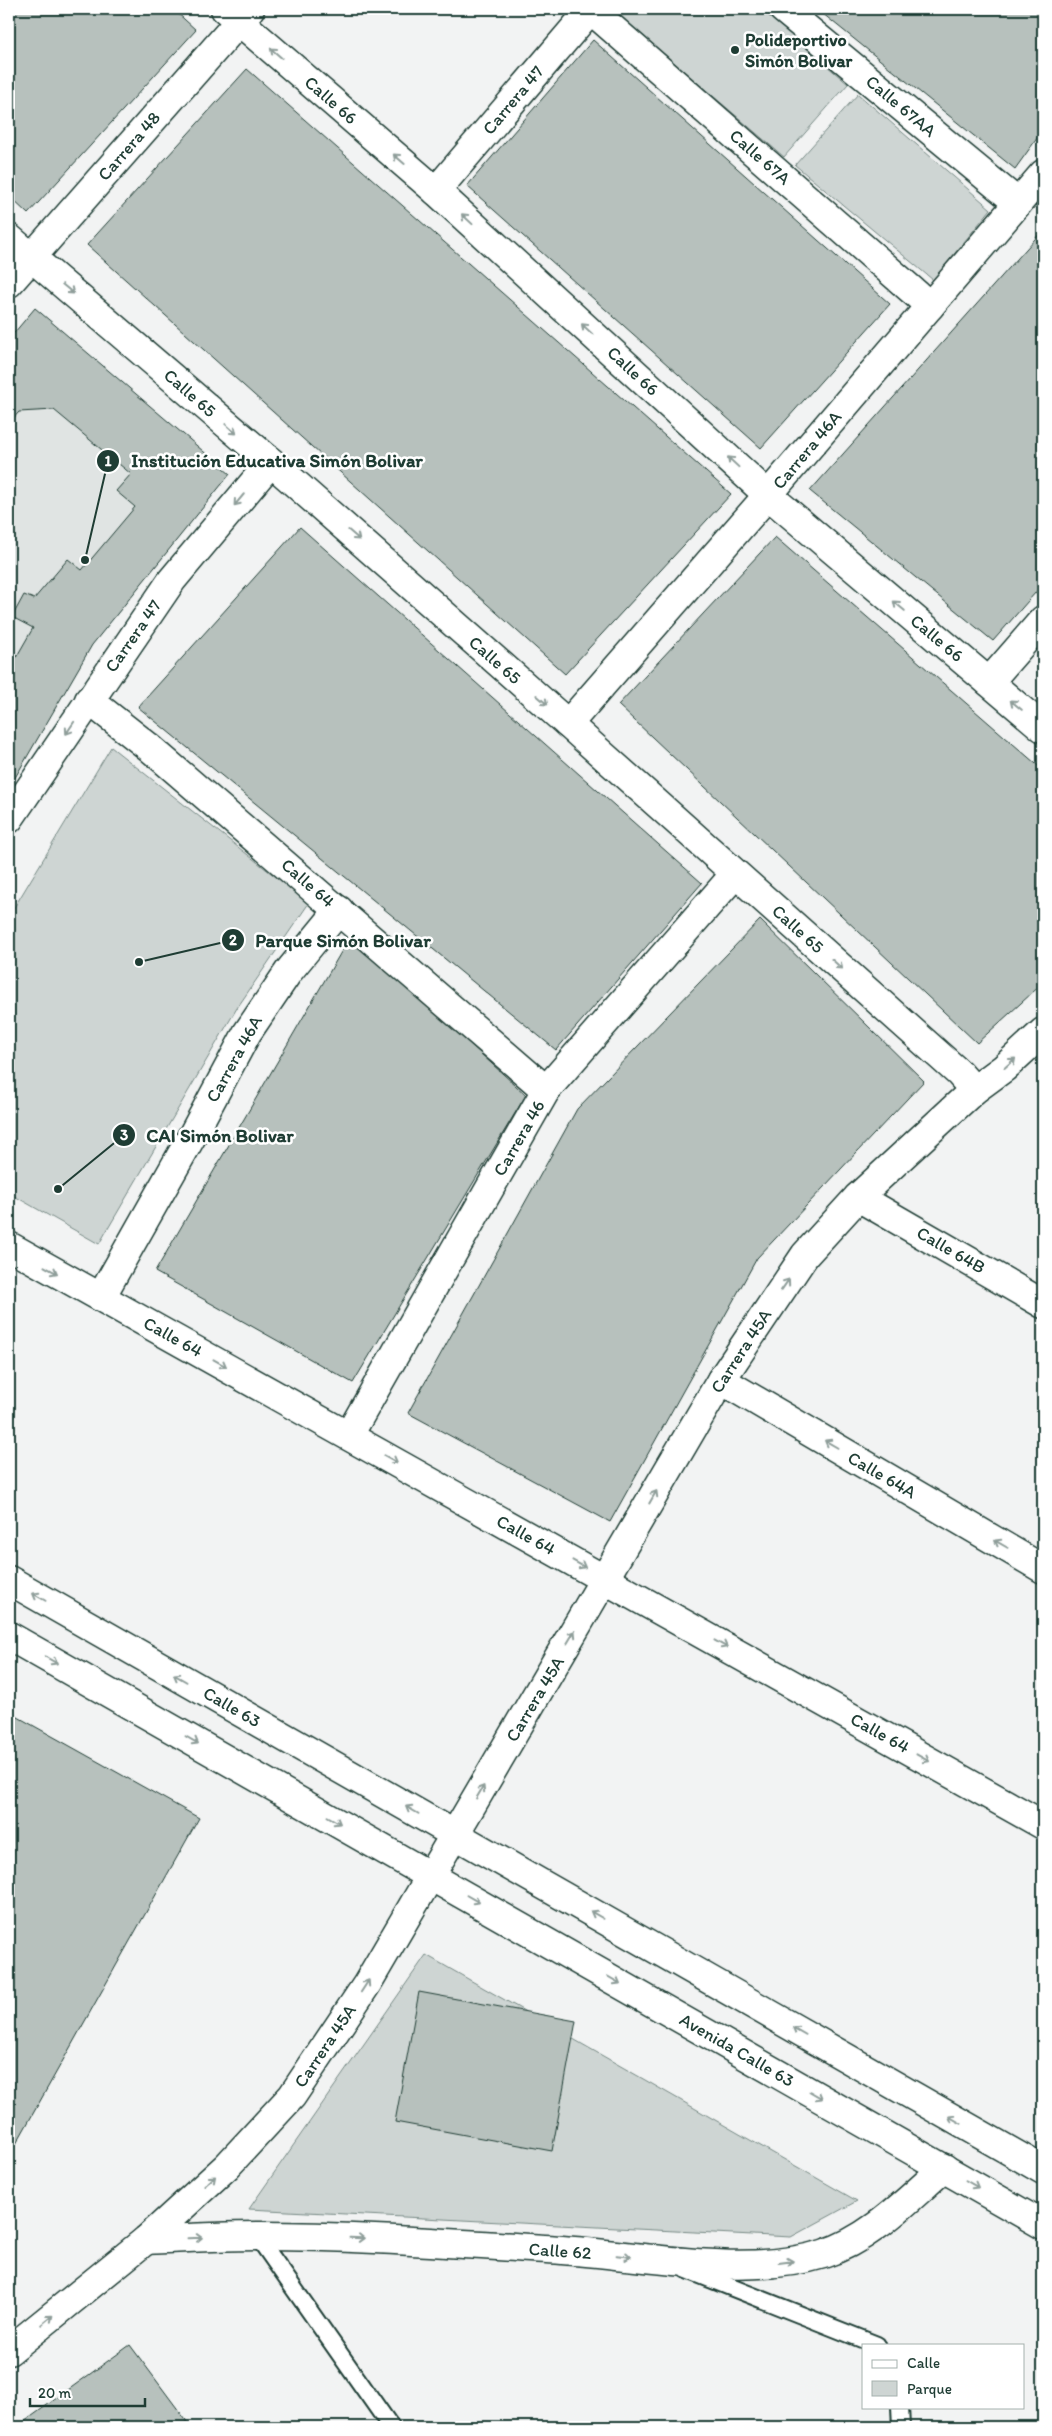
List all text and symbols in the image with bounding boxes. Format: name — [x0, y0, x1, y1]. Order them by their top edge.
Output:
place label: Polideportivo Simón Bolivar — [745, 29, 854, 72]
marker: Polideportivo Simón Bolivar — [729, 44, 741, 56]
one-way arrow — [270, 47, 283, 59]
street label: Carrera 47 — [478, 61, 548, 139]
street label: Calle 67AA — [861, 70, 941, 142]
street label: Calle 66 — [300, 71, 362, 129]
street label: Carrera 48 — [93, 107, 165, 185]
street label: Calle 67A — [725, 125, 795, 190]
one-way arrow — [393, 153, 406, 165]
one-way arrow — [461, 213, 474, 225]
one-way arrow — [61, 283, 74, 294]
one-way arrow — [581, 323, 593, 335]
street label: Calle 66 — [603, 342, 663, 400]
street label: Calle 65 — [159, 364, 221, 422]
street label: Carrera 46A — [768, 406, 847, 494]
one-way arrow — [225, 423, 238, 434]
callout: Institución Educativa Simón Bolivar — [96, 444, 433, 478]
text: Institución Educativa Simón Bolivar — [131, 449, 423, 472]
text: 1 — [105, 452, 112, 470]
one-way arrow — [726, 456, 739, 468]
one-way arrow — [234, 493, 245, 506]
one-way arrow — [347, 530, 360, 541]
street label: Carrera 47 — [100, 595, 166, 677]
one-way arrow — [892, 600, 905, 611]
street label: Calle 66 — [906, 609, 968, 667]
street label: Calle 65 — [464, 631, 526, 689]
one-way arrow — [535, 694, 548, 706]
one-way arrow — [1010, 700, 1023, 711]
one-way arrow — [65, 721, 75, 735]
street label: Calle 64 — [277, 854, 340, 912]
street label: Calle 65 — [767, 900, 829, 958]
callout: Parque Simón Bolivar — [221, 923, 441, 957]
text: Parque Simón Bolivar — [255, 929, 431, 952]
text: 2 — [229, 931, 237, 949]
one-way arrow — [831, 959, 844, 970]
street label: Carrera 46A — [201, 1011, 267, 1106]
one-way arrow — [1003, 1057, 1016, 1068]
street label: Carrera 46 — [488, 1096, 550, 1180]
callout: CAI Simón Bolivar — [112, 1118, 304, 1152]
text: CAI Simón Bolivar — [146, 1124, 294, 1147]
text: 3 — [120, 1126, 128, 1144]
street label: Calle 64B — [913, 1222, 989, 1278]
one-way arrow — [44, 1265, 59, 1275]
one-way arrow — [780, 1278, 790, 1292]
street label: Carrera 45A — [706, 1304, 777, 1397]
street label: Calle 64 — [140, 1312, 207, 1362]
one-way arrow — [212, 1359, 226, 1369]
one-way arrow — [824, 1439, 838, 1449]
street label: Calle 64A — [844, 1447, 921, 1504]
one-way arrow — [384, 1455, 398, 1465]
one-way arrow — [649, 1491, 659, 1505]
street label: Calle 64 — [493, 1510, 560, 1560]
one-way arrow — [995, 1539, 1009, 1549]
one-way arrow — [571, 1560, 585, 1570]
one-way arrow — [32, 1592, 47, 1601]
one-way arrow — [567, 1631, 577, 1645]
one-way arrow — [713, 1639, 728, 1649]
street label: Carrera 45A — [501, 1652, 569, 1746]
one-way arrow — [44, 1655, 58, 1665]
one-way arrow — [174, 1672, 188, 1682]
street label: Calle 63 — [199, 1682, 265, 1732]
street label: Calle 64 — [847, 1708, 914, 1758]
one-way arrow — [185, 1735, 200, 1745]
one-way arrow — [916, 1753, 930, 1763]
one-way arrow — [475, 1786, 485, 1800]
one-way arrow — [406, 1805, 420, 1815]
one-way arrow — [326, 1816, 340, 1826]
one-way arrow — [465, 1895, 479, 1905]
one-way arrow — [591, 1910, 605, 1920]
one-way arrow — [606, 1976, 621, 1985]
one-way arrow — [360, 1979, 370, 1993]
street label: Carrera 45A — [289, 2000, 361, 2092]
street label: Avenida Calle 63 — [676, 2008, 798, 2092]
one-way arrow — [792, 2025, 807, 2035]
one-way arrow — [808, 2091, 823, 2100]
one-way arrow — [948, 2115, 963, 2125]
one-way arrow — [204, 2175, 217, 2187]
one-way arrow — [965, 2179, 980, 2189]
one-way arrow — [186, 2233, 203, 2243]
one-way arrow — [349, 2233, 365, 2243]
street label: Calle 62 — [528, 2238, 593, 2264]
one-way arrow — [616, 2251, 632, 2261]
one-way arrow — [778, 2257, 794, 2267]
one-way arrow — [40, 2315, 53, 2326]
legend — [862, 2344, 1024, 2408]
text: Calle — [907, 2354, 940, 2372]
scale bar — [30, 2376, 145, 2408]
text: Parque — [907, 2380, 952, 2398]
text: 20 m — [38, 2384, 72, 2402]

